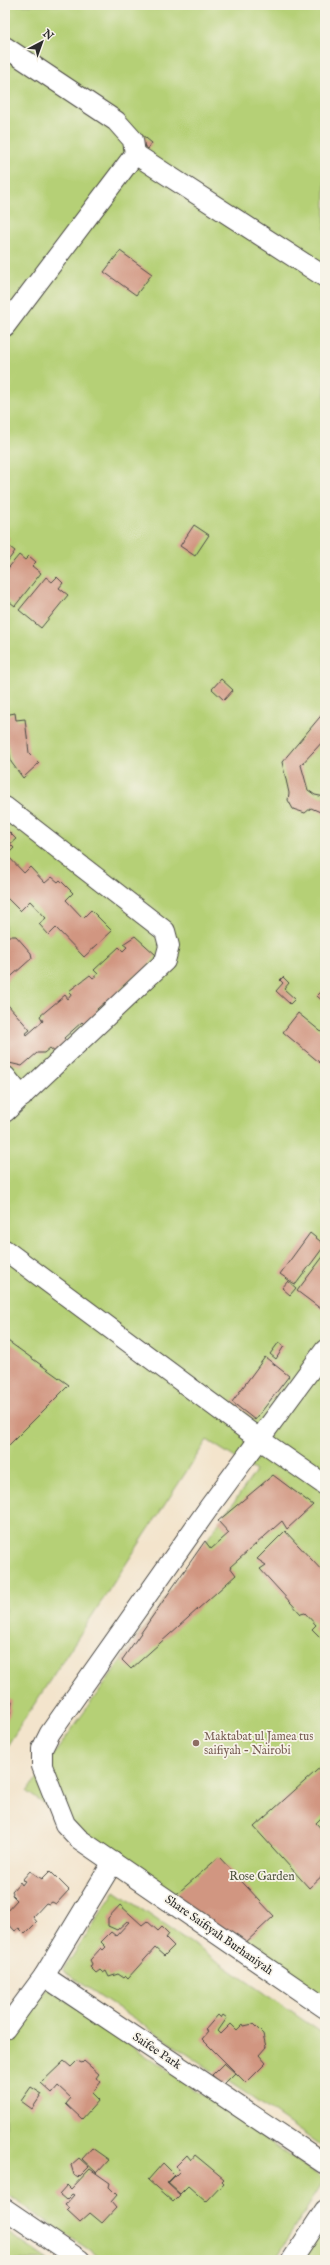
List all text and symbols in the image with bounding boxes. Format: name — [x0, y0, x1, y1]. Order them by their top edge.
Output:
north arrow — [22, 22, 62, 62]
text: N — [39, 26, 56, 44]
place label: Maktabat ul Jamea tus saifiyah - Nairobi — [204, 1729, 314, 1758]
marker: Maktabat ul Jamea tus saifiyah - Nairobi — [191, 1738, 201, 1748]
park label: Rose Garden — [229, 1869, 295, 1884]
street label: Share Saifiyah Burhaniyah — [162, 1892, 277, 1978]
street label: Saifee Park — [130, 2029, 185, 2073]

